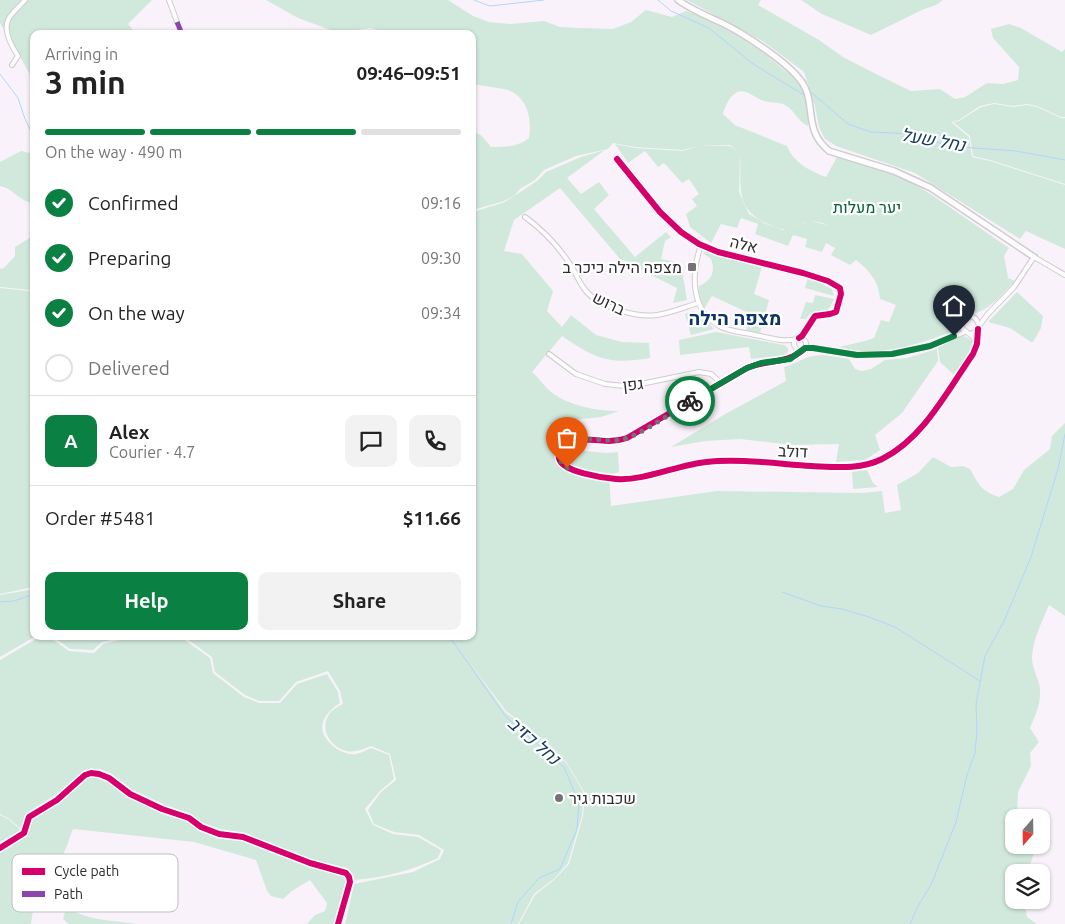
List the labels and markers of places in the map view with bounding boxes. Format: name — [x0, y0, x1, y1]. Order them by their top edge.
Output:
place label: מצפה הילה כיכר ב — [563, 258, 682, 276]
marker: מצפה הילה כיכר ב — [686, 261, 698, 273]
pin — [933, 285, 975, 336]
pin — [546, 417, 588, 468]
place label: שכבות גיר — [569, 789, 636, 807]
marker: שכבות גיר — [553, 792, 565, 804]

